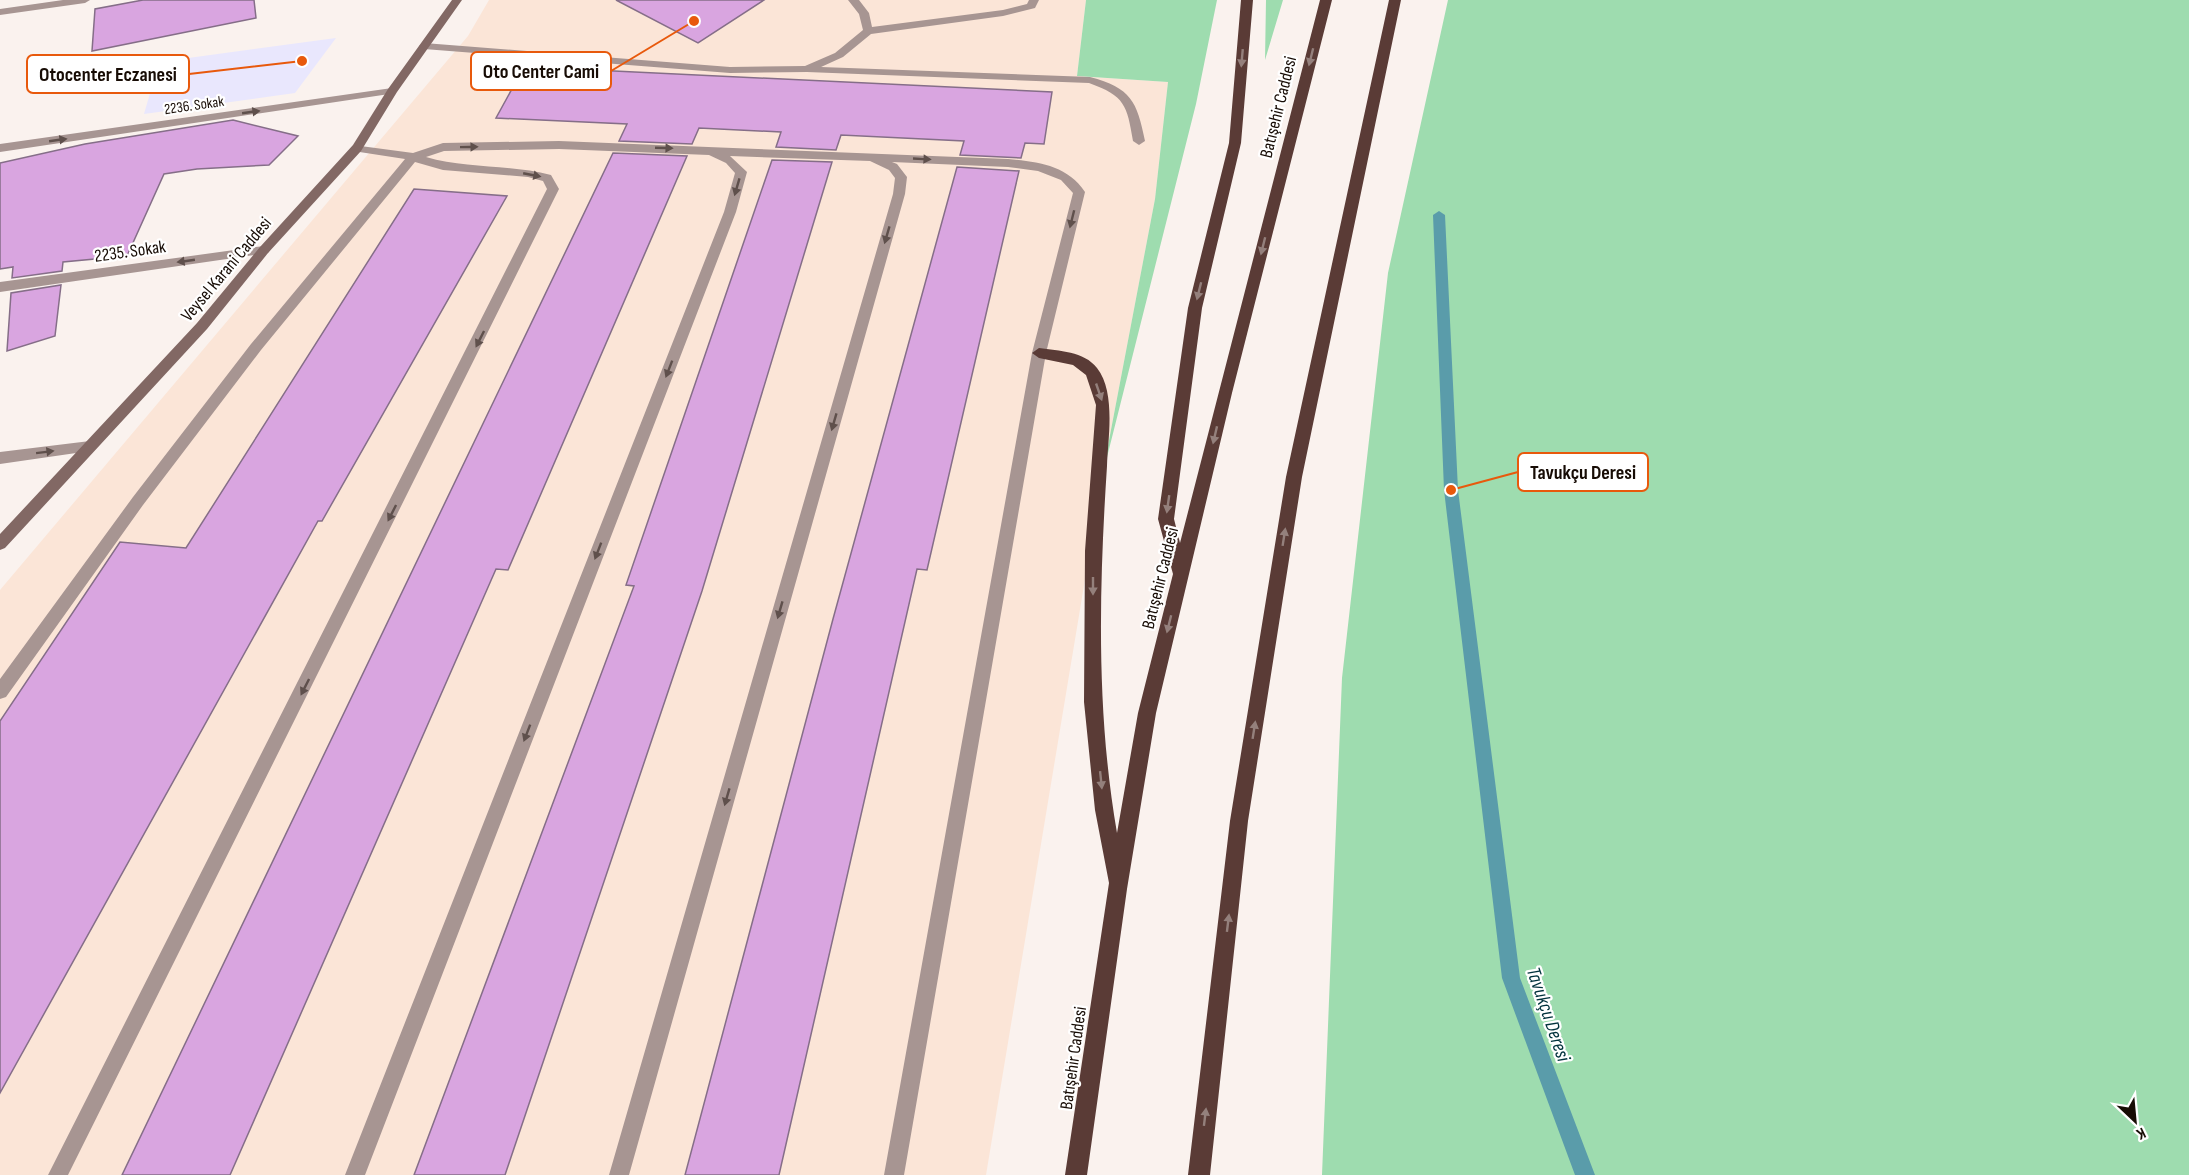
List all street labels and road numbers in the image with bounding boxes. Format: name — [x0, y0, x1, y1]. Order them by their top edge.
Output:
street label: Batışehir Caddesi — [1256, 54, 1301, 160]
street label: 2236. Sokak — [163, 92, 225, 119]
street label: Veysel Karani Caddesi — [177, 213, 276, 326]
street label: 2235. Sokak — [93, 236, 167, 267]
street label: Batışehir Caddesi — [1138, 525, 1183, 631]
street label: Batışehir Caddesi — [1056, 1005, 1091, 1111]

